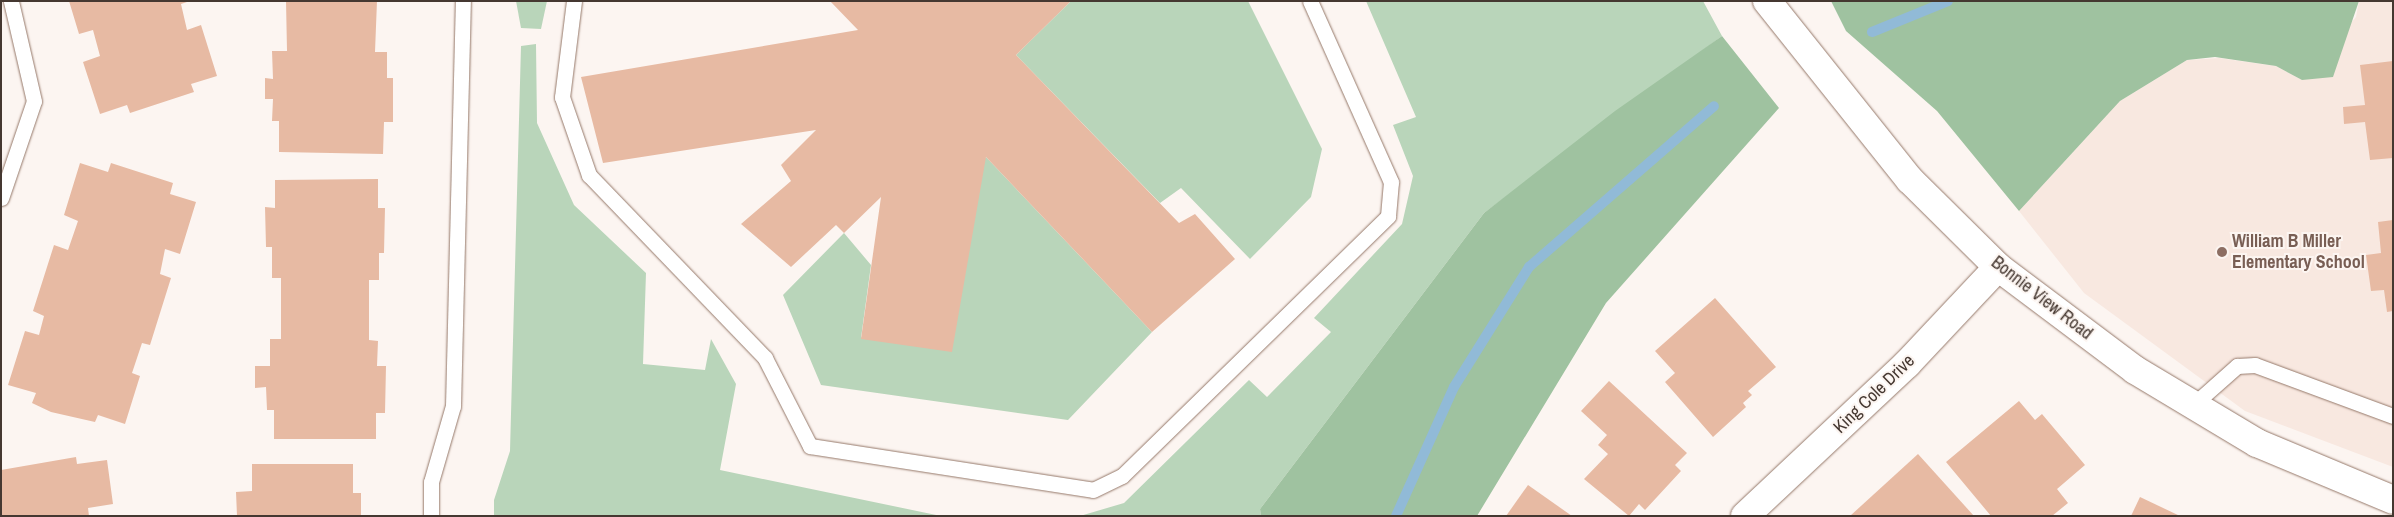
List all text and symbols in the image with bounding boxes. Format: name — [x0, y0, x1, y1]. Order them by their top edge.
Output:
place label: William B Miller Elementary School — [2232, 231, 2365, 274]
marker: William B Miller Elementary School — [2216, 246, 2228, 258]
street label: Bonnie View Road — [1987, 252, 2097, 344]
street label: King Cole Drive — [1829, 350, 1919, 438]

